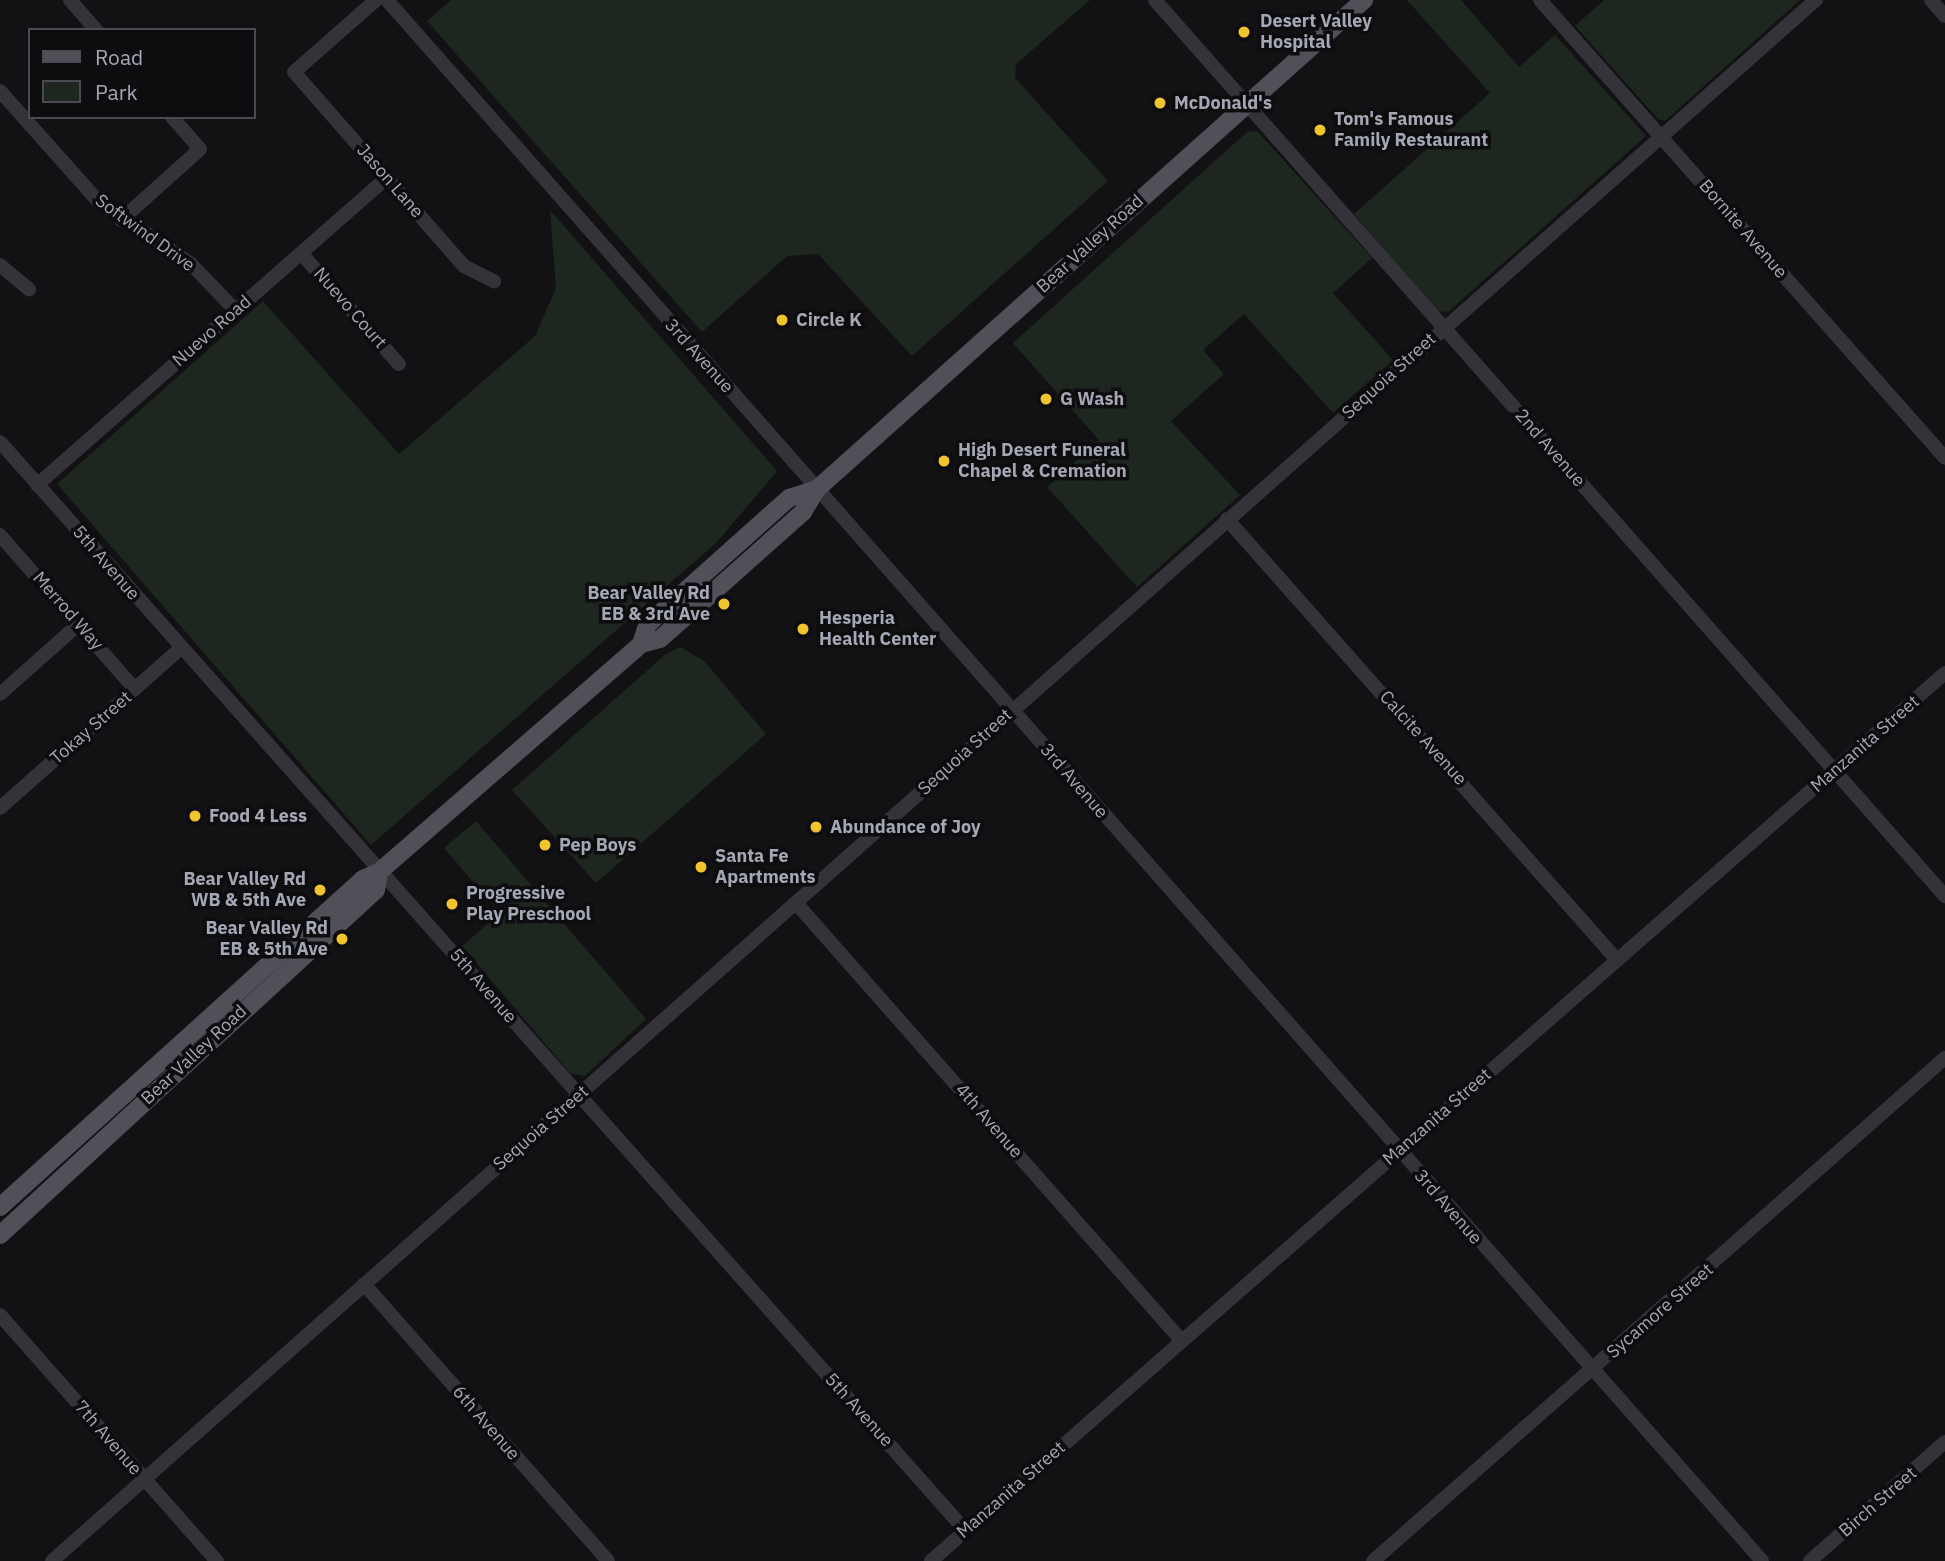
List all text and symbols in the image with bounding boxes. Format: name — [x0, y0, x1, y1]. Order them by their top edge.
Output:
place label: Desert Valley Hospital — [1260, 11, 1372, 54]
marker: Desert Valley Hospital — [1234, 22, 1254, 42]
legend — [28, 28, 256, 119]
text: Road — [95, 43, 143, 71]
text: Park — [95, 78, 138, 106]
place label: McDonald's — [1174, 92, 1272, 114]
marker: McDonald's — [1152, 95, 1168, 111]
place label: Tom's Famous Family Restaurant — [1334, 109, 1488, 152]
marker: Tom's Famous Family Restaurant — [1312, 122, 1328, 138]
street label: Jason Lane — [352, 140, 428, 222]
street label: Bornite Avenue — [1694, 175, 1792, 283]
street label: Softwind Drive — [91, 190, 199, 276]
street label: Bear Valley Road — [1032, 190, 1148, 298]
street label: Nuevo Court — [309, 263, 391, 353]
street label: Nuevo Road — [168, 291, 256, 371]
place label: Circle K — [796, 309, 862, 331]
marker: Circle K — [774, 312, 790, 328]
street label: 3rd Avenue — [660, 315, 738, 397]
street label: Sequoia Street — [1338, 328, 1440, 424]
place label: G Wash — [1060, 388, 1124, 410]
marker: G Wash — [1038, 391, 1054, 407]
street label: 2nd Avenue — [1510, 405, 1590, 491]
place label: High Desert Funeral Chapel & Cremation — [958, 440, 1127, 482]
marker: High Desert Funeral Chapel & Cremation — [936, 453, 952, 469]
street label: 5th Avenue — [68, 521, 144, 605]
street label: Merrod Way — [28, 567, 108, 655]
place label: Bear Valley Rd EB & 3rd Ave — [587, 583, 710, 626]
marker: Bear Valley Rd EB & 3rd Ave — [716, 596, 732, 612]
place label: Hesperia Health Center — [819, 608, 936, 650]
marker: Hesperia Health Center — [793, 619, 813, 639]
street label: Calcite Avenue — [1375, 686, 1471, 790]
street label: Tokay Street — [46, 687, 136, 769]
street label: Manzanita Street — [1806, 691, 1924, 797]
street label: Sequoia Street — [914, 704, 1016, 800]
street label: 3rd Avenue — [1036, 739, 1112, 823]
place label: Food 4 Less — [209, 805, 307, 827]
marker: Food 4 Less — [187, 808, 203, 824]
place label: Abundance of Joy — [830, 816, 981, 838]
marker: Abundance of Joy — [808, 819, 824, 835]
place label: Pep Boys — [559, 834, 636, 856]
marker: Pep Boys — [537, 837, 553, 853]
place label: Santa Fe Apartments — [715, 846, 816, 888]
marker: Santa Fe Apartments — [693, 859, 709, 875]
place label: Bear Valley Rd WB & 5th Ave — [183, 869, 306, 912]
marker: Bear Valley Rd WB & 5th Ave — [312, 882, 328, 898]
place label: Progressive Play Preschool — [466, 883, 591, 926]
marker: Progressive Play Preschool — [444, 896, 460, 912]
place label: Bear Valley Rd EB & 5th Ave — [205, 918, 328, 960]
marker: Bear Valley Rd EB & 5th Ave — [334, 931, 350, 947]
street label: 5th Avenue — [445, 944, 521, 1028]
street label: Bear Valley Road — [137, 1001, 251, 1109]
street label: Manzanita Street — [1378, 1064, 1496, 1170]
street label: 4th Avenue — [951, 1079, 1027, 1163]
street label: Sequoia Street — [489, 1081, 593, 1175]
street label: 3rd Avenue — [1410, 1165, 1486, 1249]
street label: Sycamore Street — [1602, 1259, 1718, 1363]
street label: 5th Avenue — [820, 1369, 898, 1451]
street label: 6th Avenue — [448, 1381, 524, 1465]
street label: 7th Avenue — [70, 1396, 146, 1480]
street label: Manzanita Street — [952, 1437, 1070, 1543]
street label: Birch Street — [1835, 1462, 1921, 1542]

